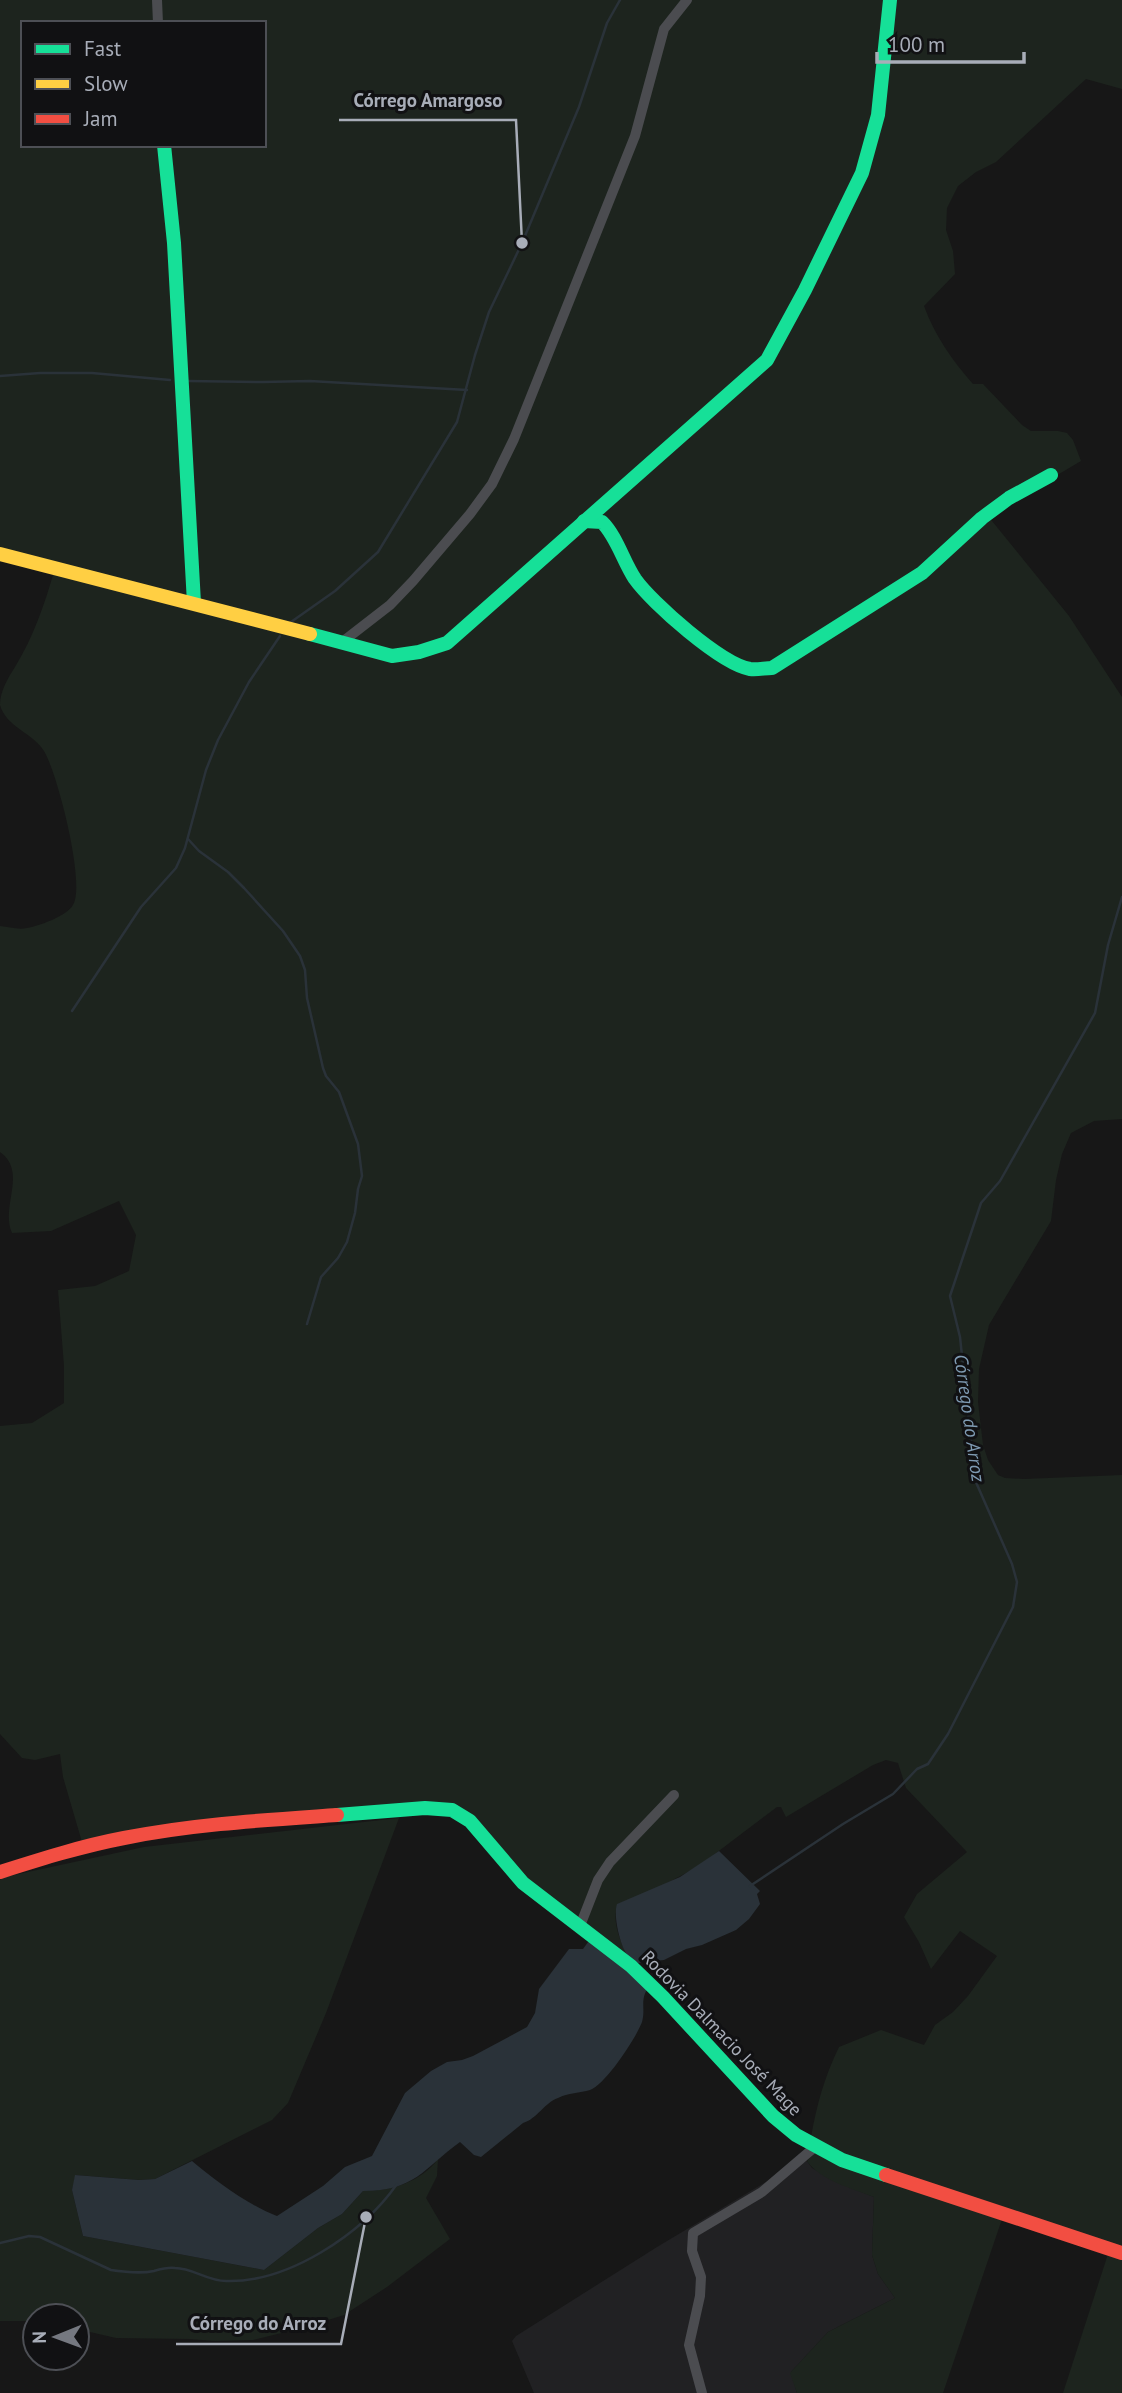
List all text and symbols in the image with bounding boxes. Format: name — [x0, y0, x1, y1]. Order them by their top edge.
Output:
legend — [21, 21, 266, 147]
scale bar — [877, 21, 1024, 65]
text: 100 m — [888, 31, 945, 58]
text: Fast — [84, 35, 121, 62]
text: Slow — [84, 70, 128, 97]
callout: Córrego Amargoso — [339, 80, 516, 120]
text: Córrego Amargoso — [354, 88, 502, 112]
text: Jam — [83, 105, 118, 132]
water label: Córrego do Arroz — [949, 1353, 991, 1484]
street label: Rodovia Dalmacio José Mage — [637, 1945, 807, 2121]
north arrow — [21, 2302, 91, 2372]
callout: Córrego do Arroz — [176, 2304, 341, 2344]
text: Córrego do Arroz — [190, 2311, 326, 2335]
text: N — [27, 2331, 51, 2344]

